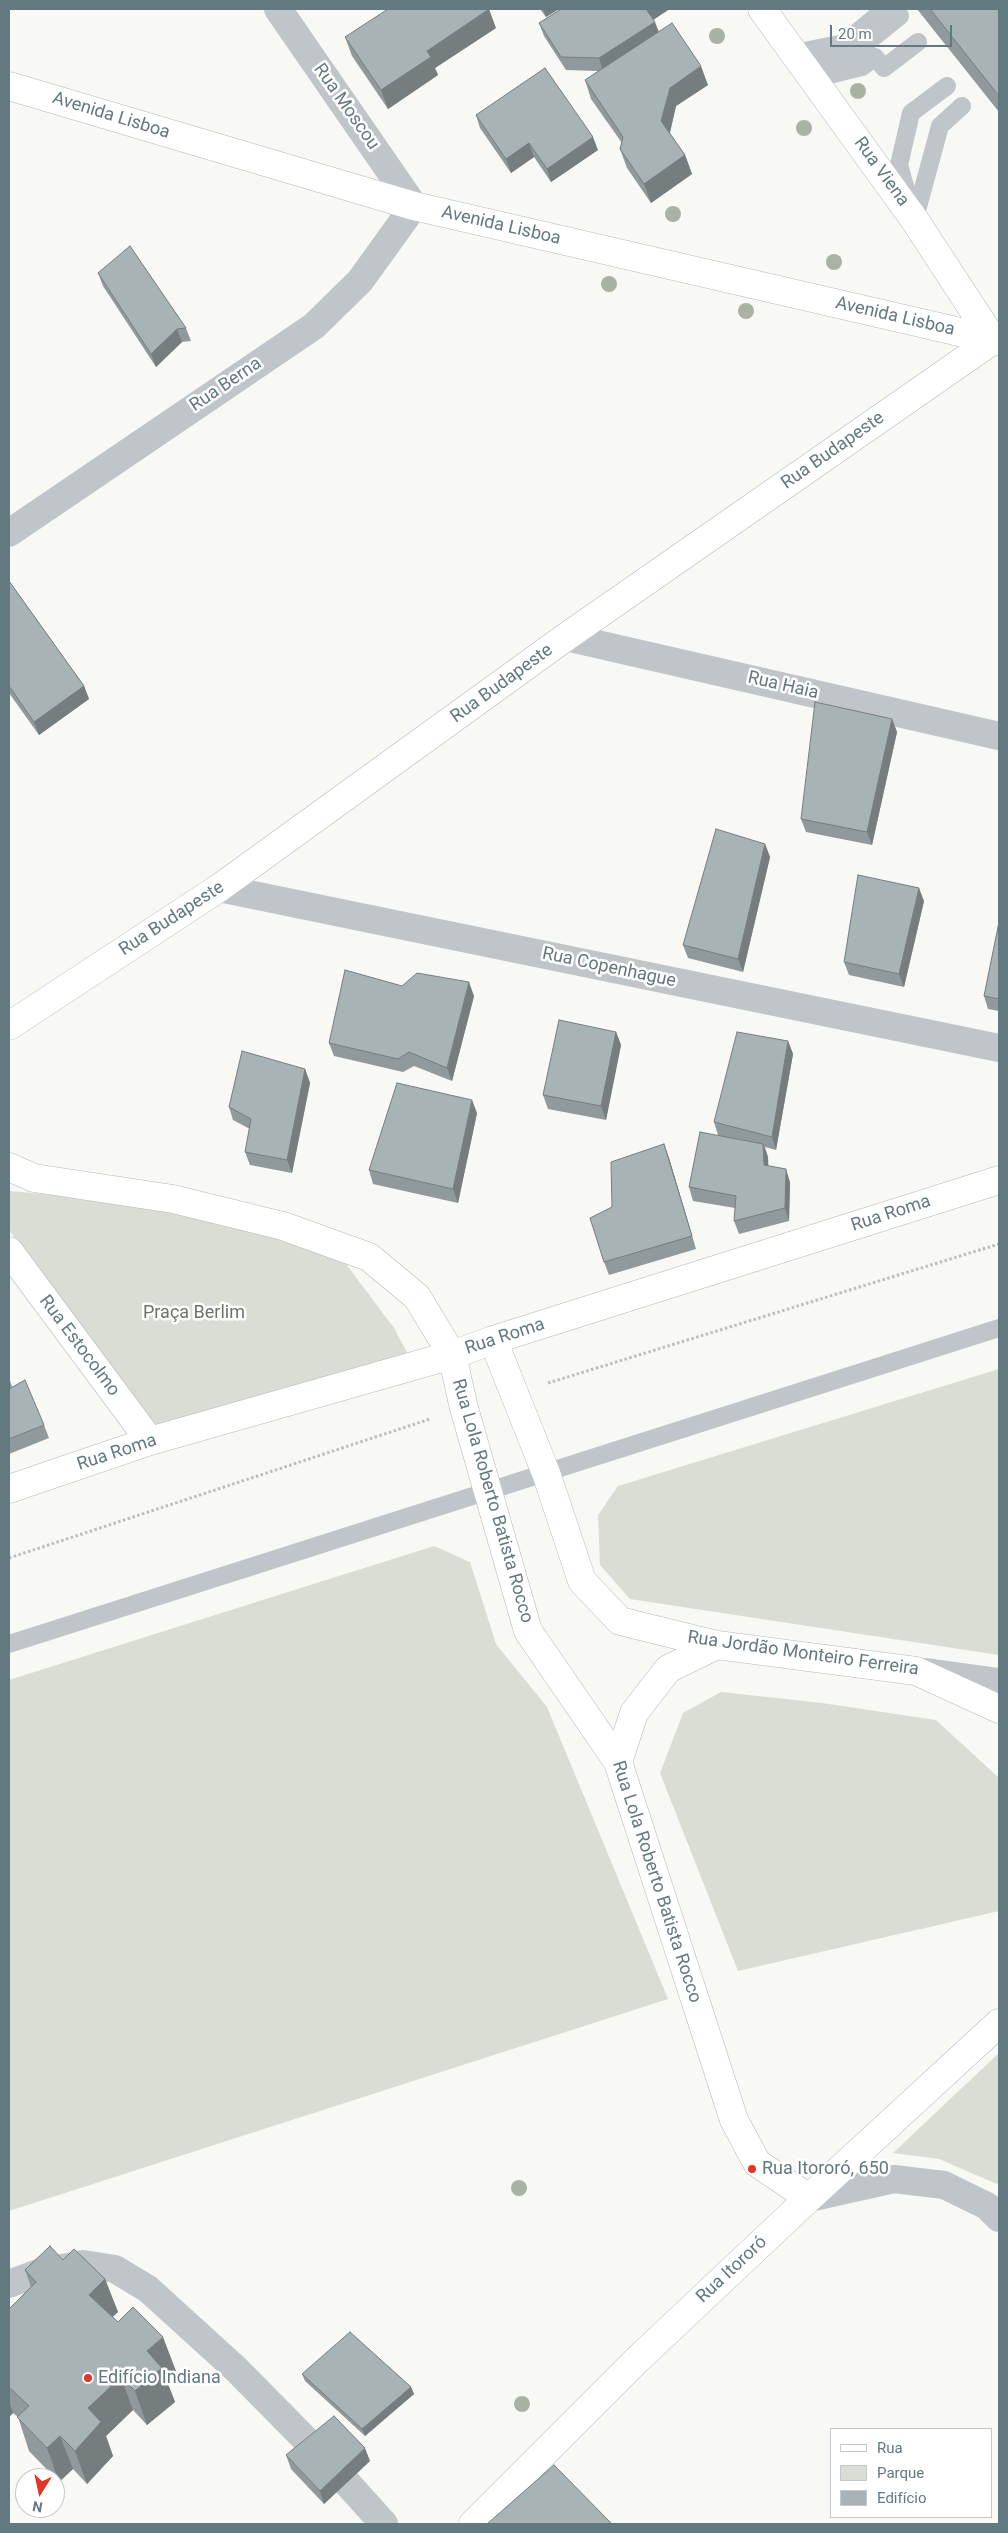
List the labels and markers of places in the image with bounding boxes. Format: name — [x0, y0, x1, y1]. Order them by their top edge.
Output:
place label: Rua Itororó, 650 — [762, 2158, 889, 2180]
marker: Rua Itororó, 650 — [746, 2163, 758, 2175]
place label: Edifício Indiana — [98, 2367, 221, 2389]
marker: Edifício Indiana — [82, 2372, 94, 2384]

